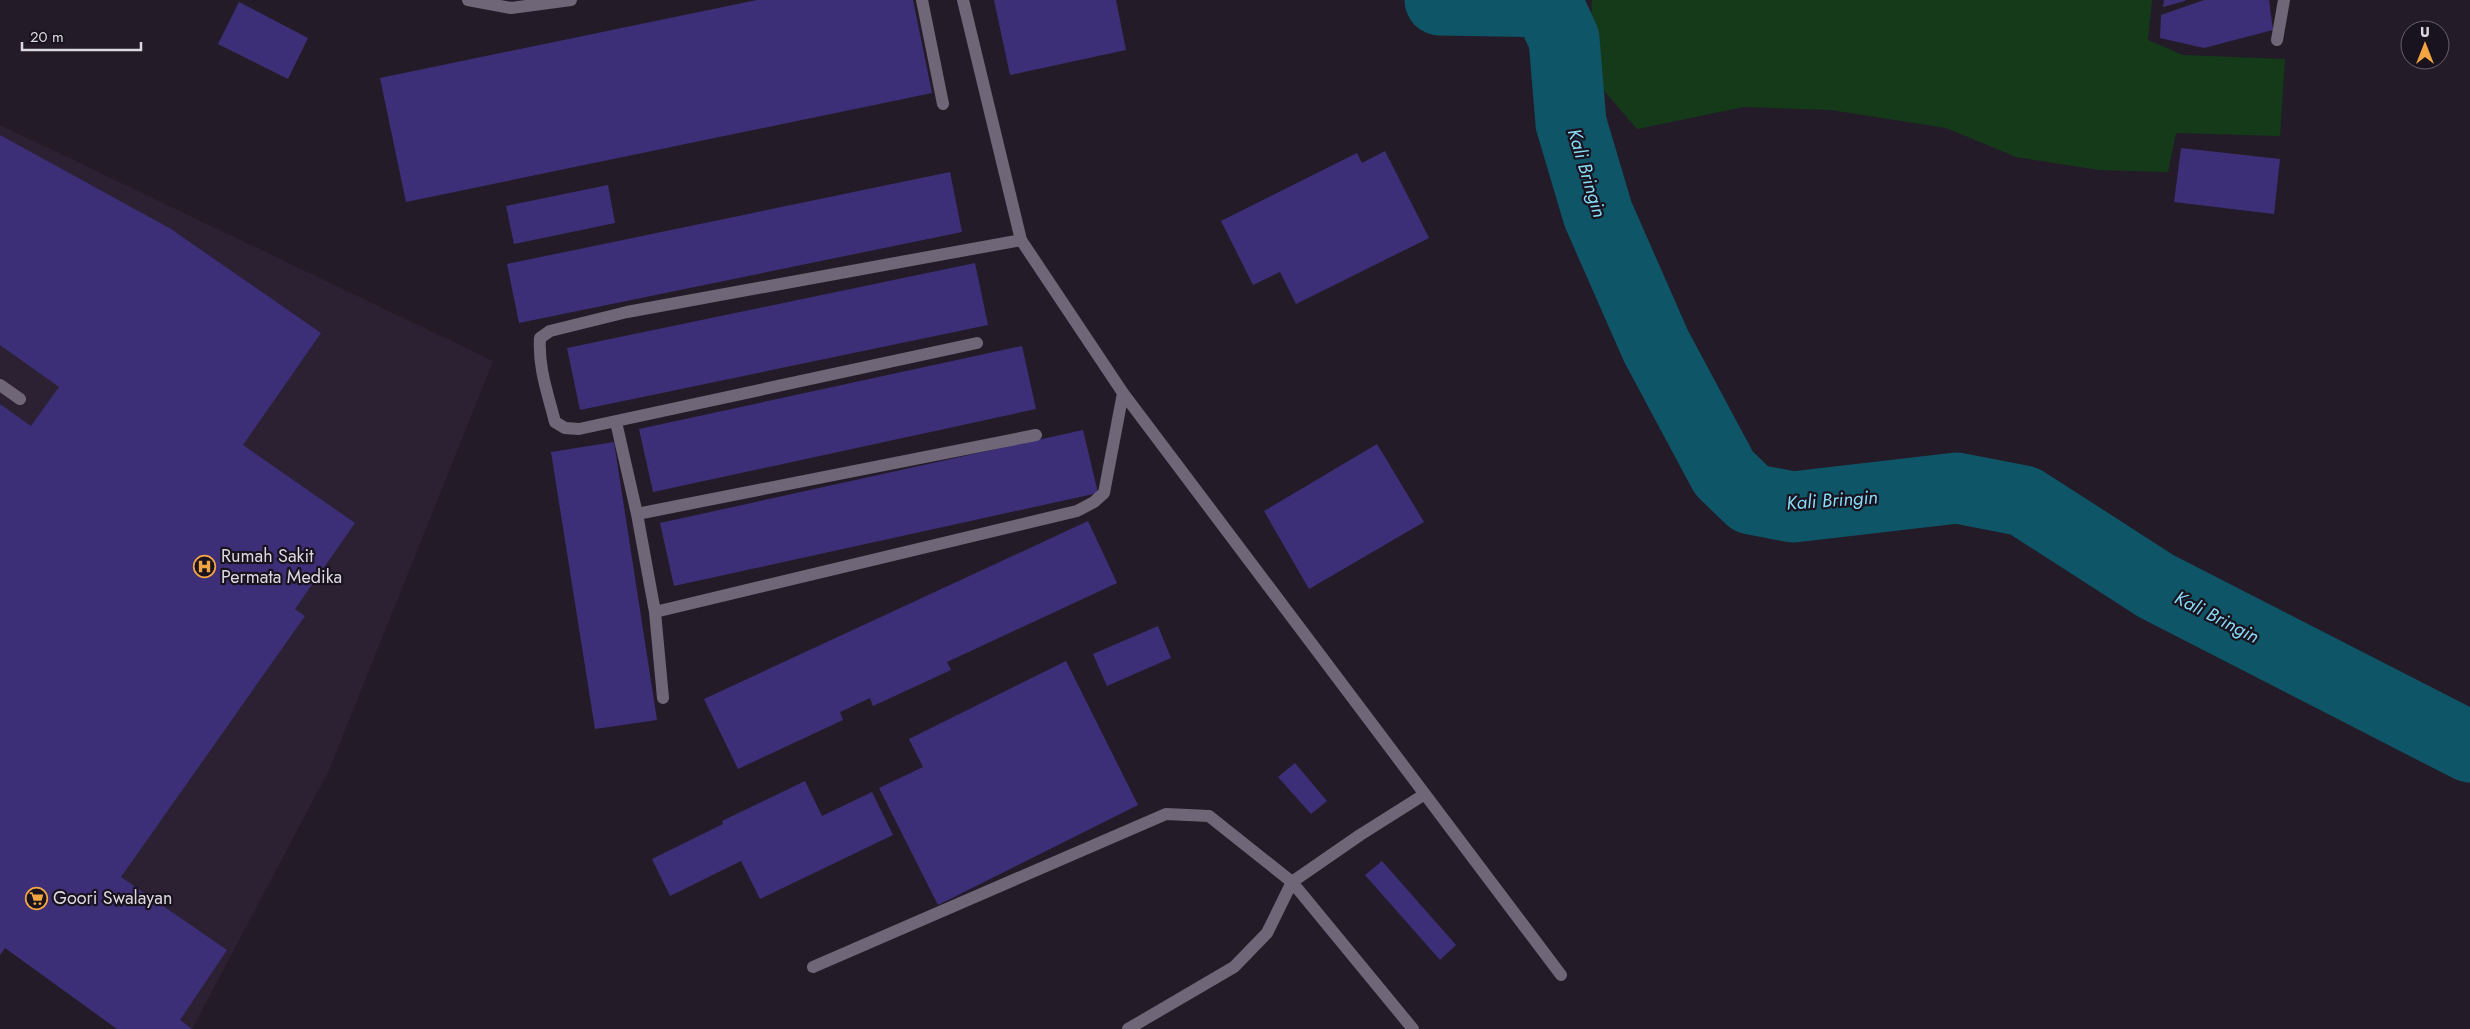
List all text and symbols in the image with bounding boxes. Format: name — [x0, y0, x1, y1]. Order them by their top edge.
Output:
scale bar — [22, 20, 141, 52]
north arrow — [2400, 20, 2450, 70]
text: U — [2420, 22, 2430, 42]
text: 20 m — [30, 26, 64, 48]
water label: Kali Bringin — [1561, 125, 1613, 221]
water label: Kali Bringin — [1785, 483, 1879, 517]
place label: Rumah Sakit Permata Medika — [221, 543, 342, 590]
hospital icon: Rumah Sakit Permata Medika — [193, 554, 217, 578]
water label: Kali Bringin — [2170, 584, 2264, 650]
place label: Goori Swalayan — [53, 885, 172, 911]
supermarket icon: Goori Swalayan — [25, 886, 49, 910]

